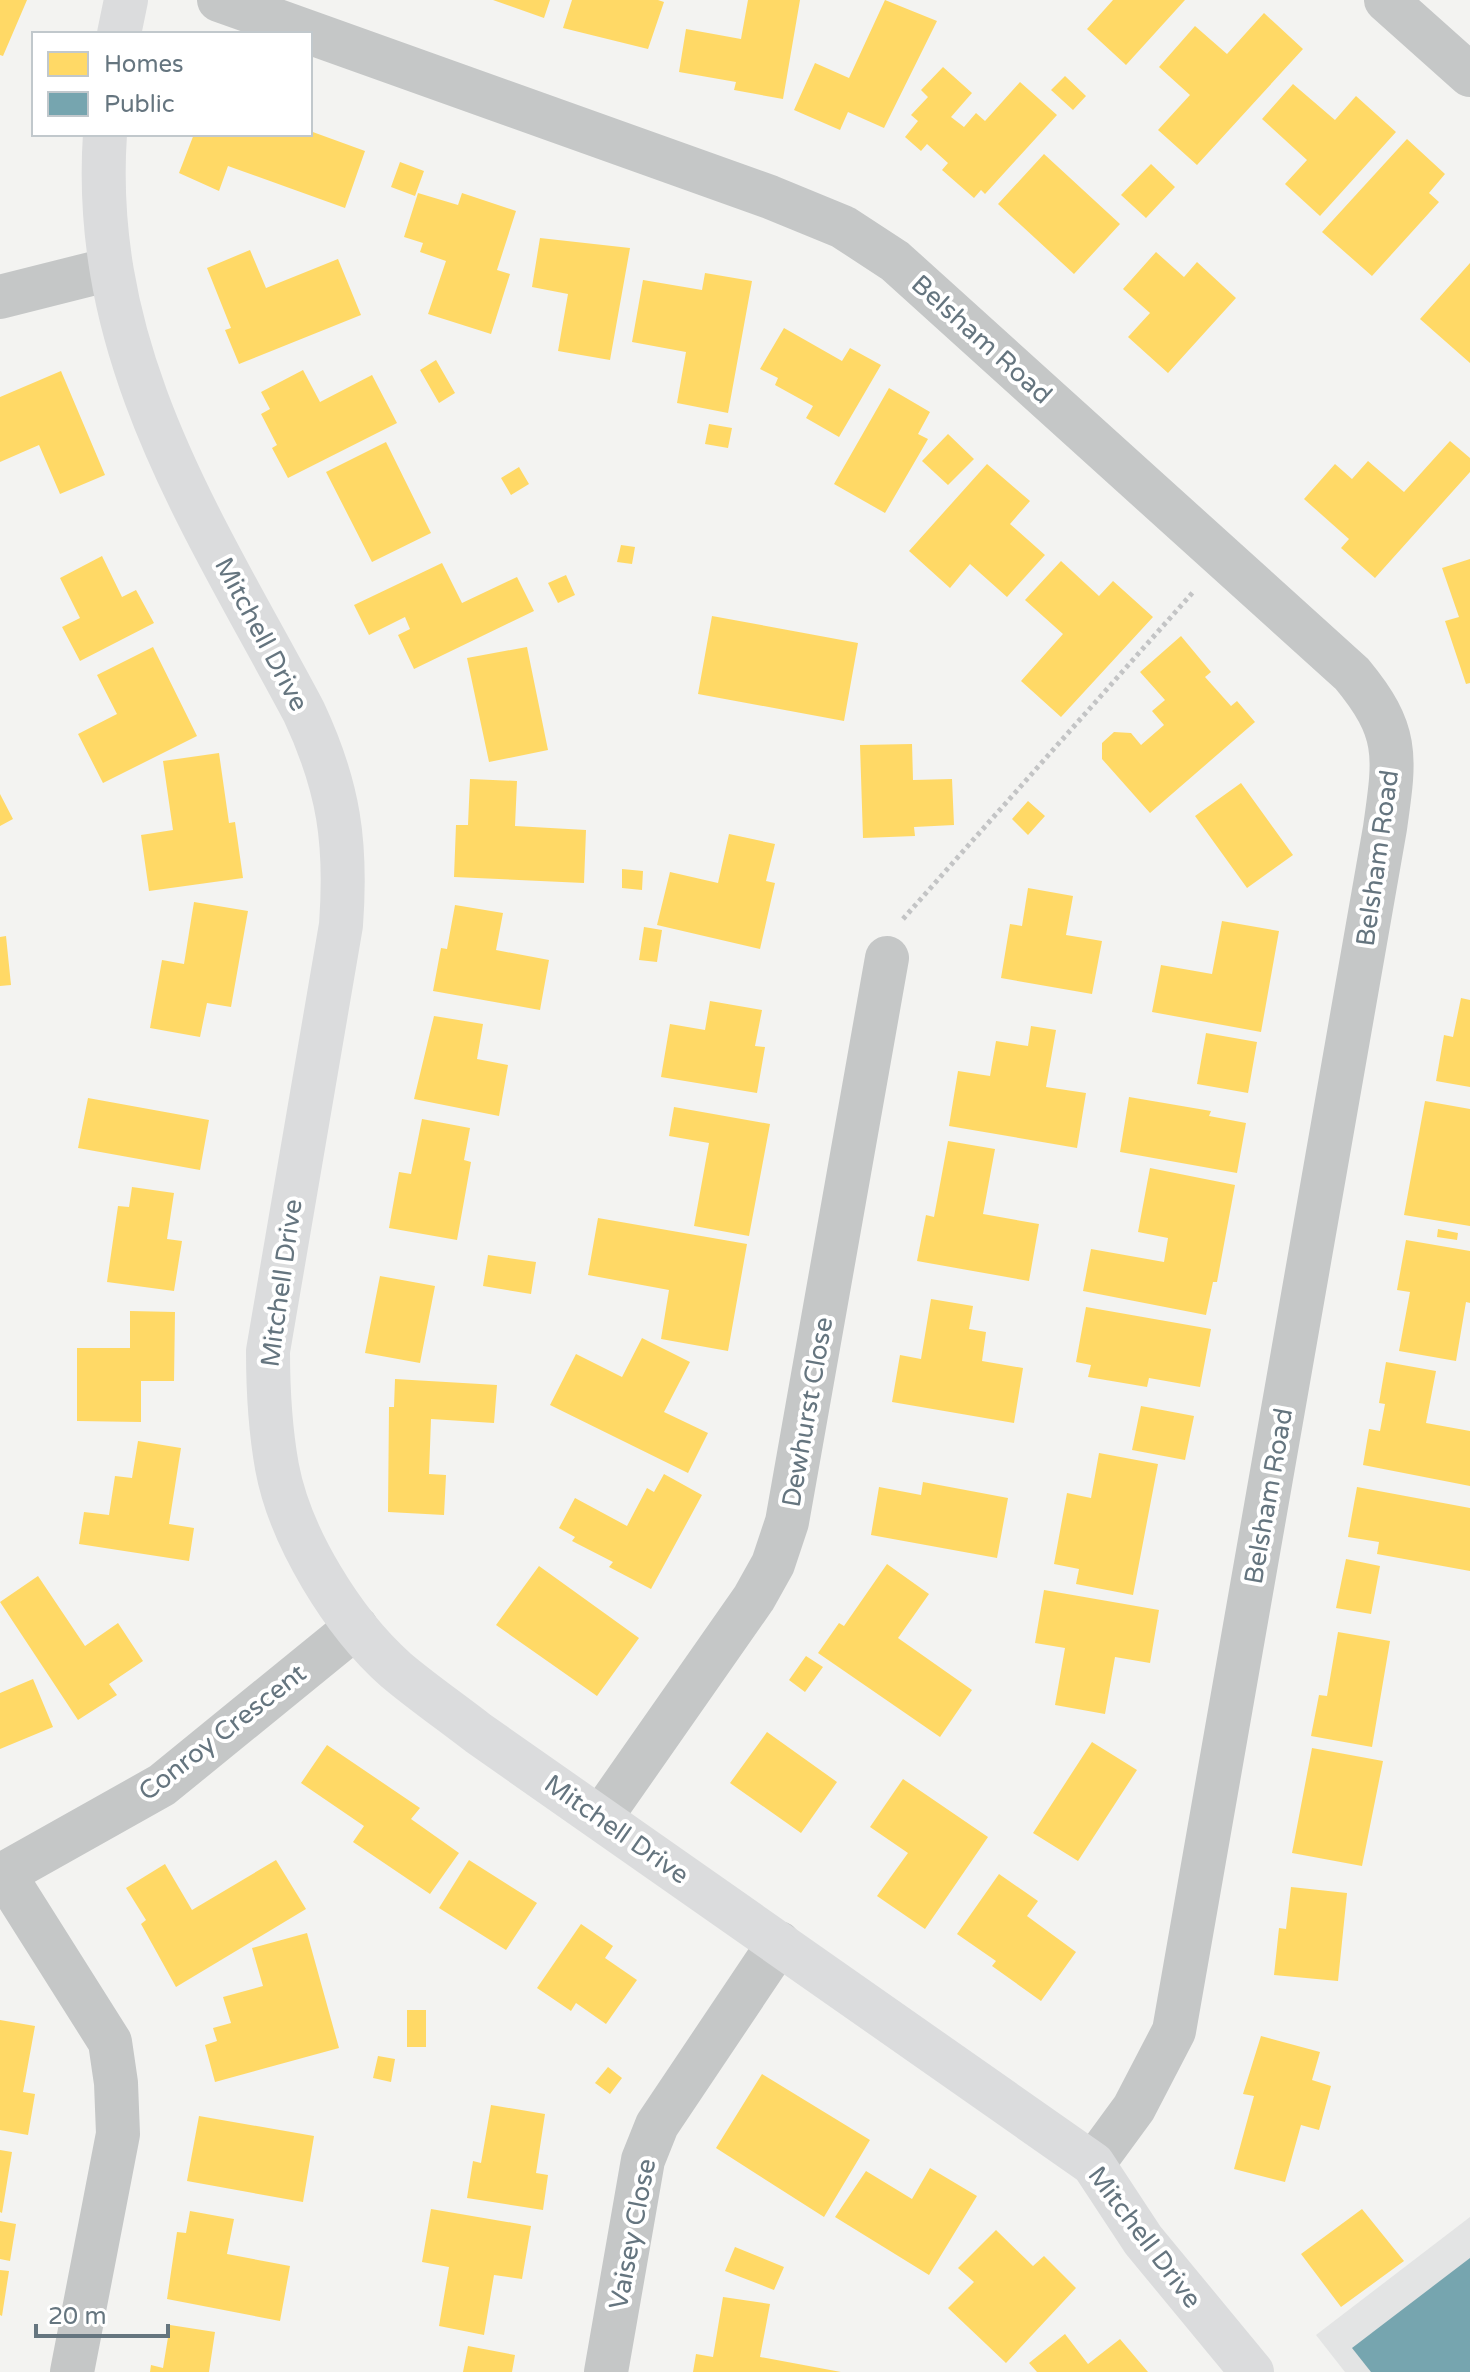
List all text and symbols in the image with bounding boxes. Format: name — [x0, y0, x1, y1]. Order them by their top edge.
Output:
legend — [32, 32, 312, 136]
text: Homes — [104, 50, 184, 79]
text: Public — [104, 90, 174, 119]
street label: Belsham Road — [905, 268, 1058, 410]
street label: Mitchell Drive — [208, 552, 315, 716]
street label: Belsham Road — [1350, 768, 1405, 948]
street label: Mitchell Drive — [254, 1197, 309, 1369]
street label: Dewhurst Close — [776, 1315, 839, 1509]
street label: Belsham Road — [1238, 1406, 1299, 1586]
street label: Conroy Crescent — [132, 1657, 312, 1807]
street label: Mitchell Drive — [539, 1768, 695, 1891]
street label: Vaisey Close — [603, 2156, 662, 2312]
street label: Mitchell Drive — [1081, 2160, 1208, 2314]
scale bar — [36, 2288, 168, 2338]
text: 20 m — [48, 2302, 106, 2331]

